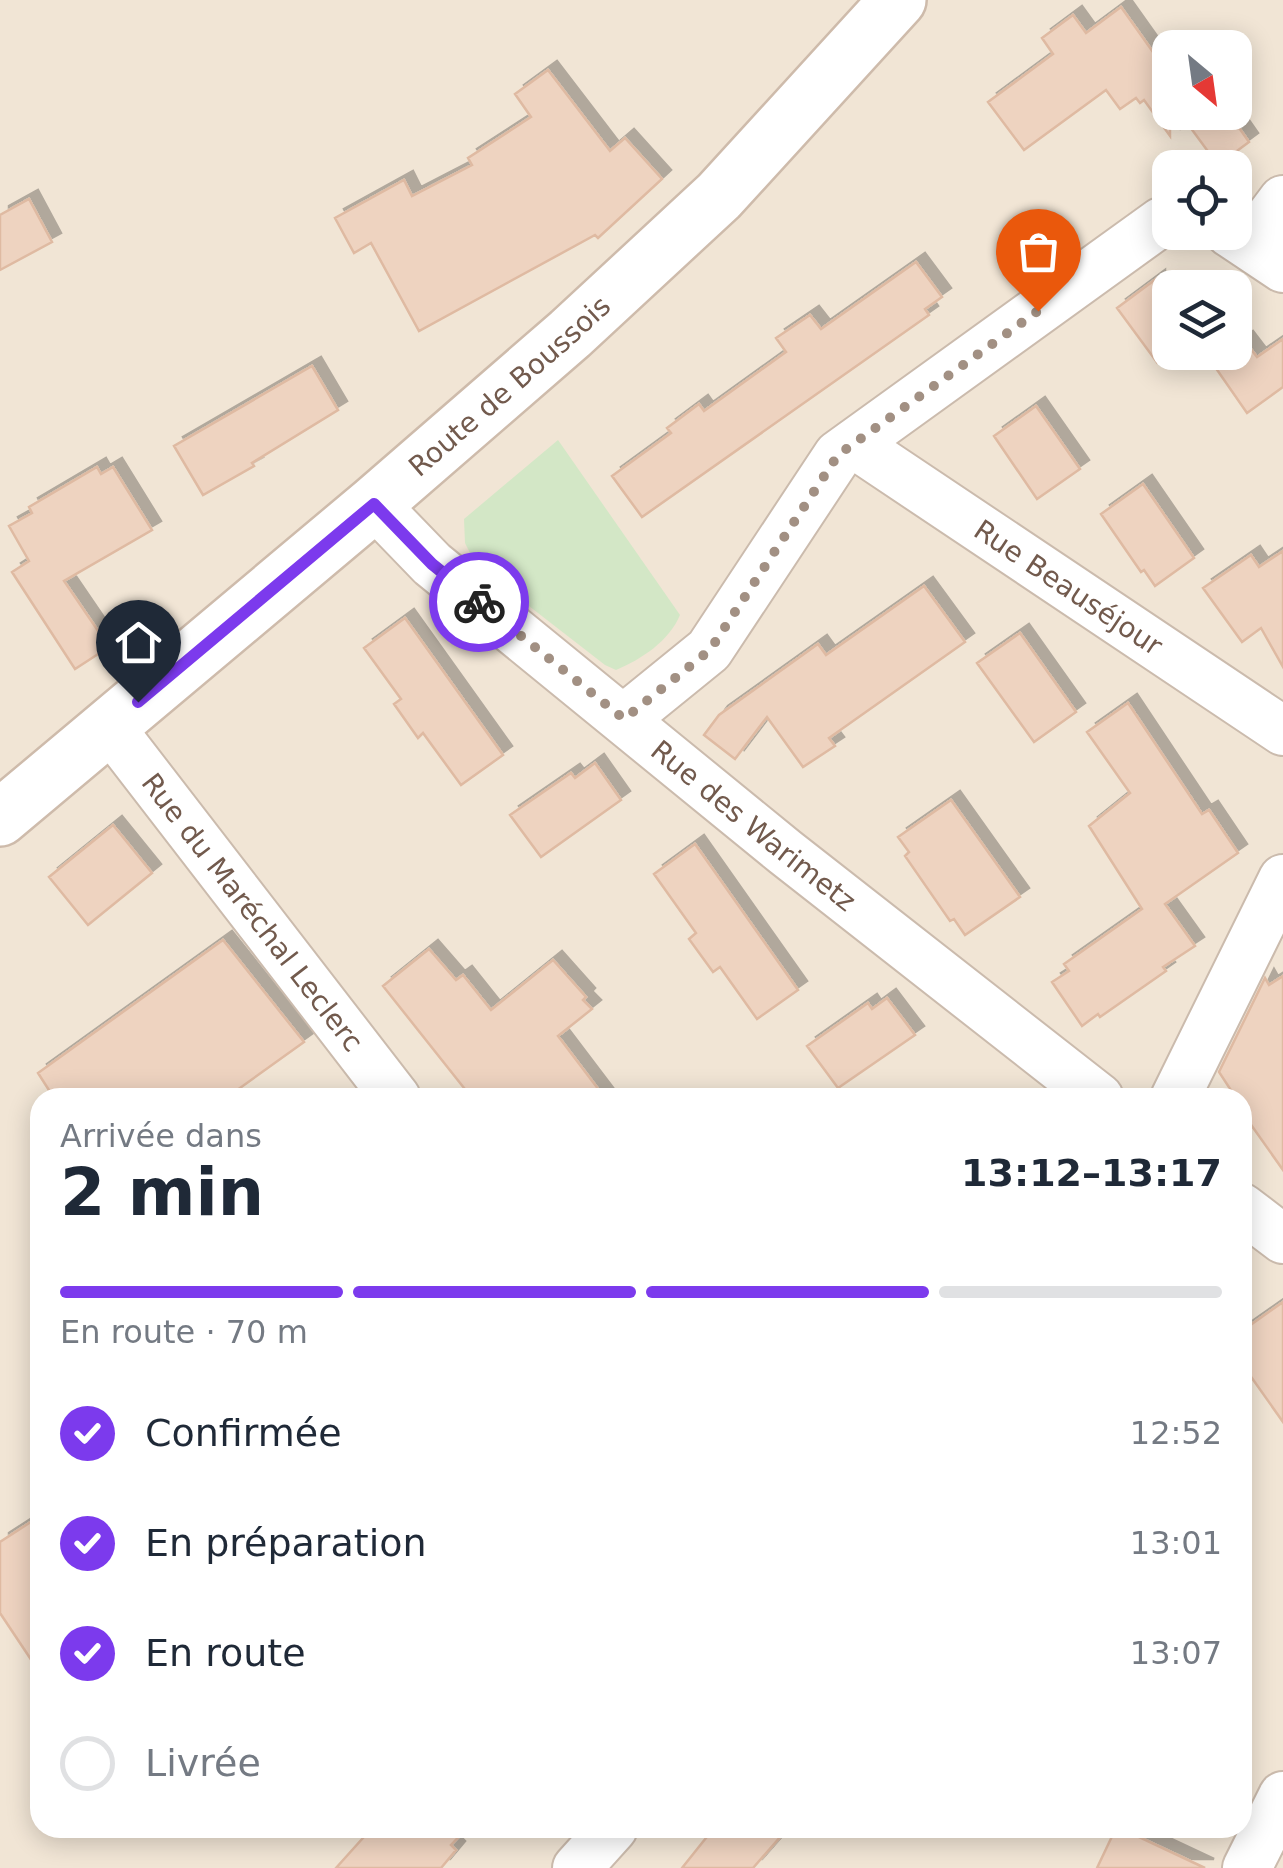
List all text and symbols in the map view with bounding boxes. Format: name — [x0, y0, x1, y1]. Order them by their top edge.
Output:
north arrow — [1152, 30, 1252, 130]
map controls — [1152, 30, 1252, 370]
button: locate — [1152, 150, 1252, 250]
pin — [996, 209, 1081, 312]
icon: bag — [1011, 224, 1066, 279]
button: layers — [1152, 270, 1252, 370]
street label: Route de Boussois — [402, 289, 617, 483]
street label: Rue Beauséjour — [968, 513, 1169, 662]
courier — [429, 552, 529, 652]
icon: bike — [452, 575, 507, 630]
pin — [96, 600, 181, 703]
icon: home — [111, 615, 166, 670]
street label: Rue des Warimetz — [645, 733, 863, 918]
street label: Rue du Maréchal Leclerc — [135, 767, 370, 1058]
text: Arrivée dans — [60, 1117, 262, 1155]
text: 13:12–13:17 — [961, 1151, 1222, 1195]
text: 2 min — [60, 1155, 264, 1230]
text: En route · 70 m — [60, 1313, 308, 1351]
icon: check — [60, 1406, 115, 1461]
text: Confirmée — [145, 1411, 342, 1455]
text: 12:52 — [1130, 1414, 1222, 1452]
icon: check — [60, 1516, 115, 1571]
text: En préparation — [145, 1521, 427, 1565]
text: 13:01 — [1130, 1524, 1222, 1562]
icon: check — [60, 1626, 115, 1681]
text: En route — [145, 1631, 306, 1675]
text: 13:07 — [1130, 1634, 1222, 1672]
text: Livrée — [145, 1741, 261, 1785]

